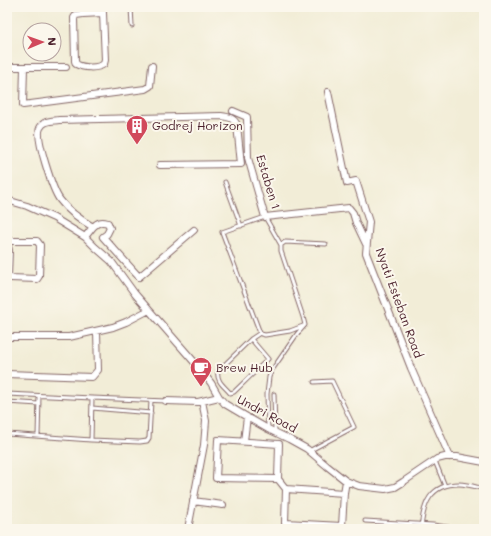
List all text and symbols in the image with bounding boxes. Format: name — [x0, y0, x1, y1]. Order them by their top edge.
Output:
north arrow — [22, 22, 62, 62]
text: N — [45, 37, 60, 46]
building icon: Godrej Horizon — [124, 113, 150, 146]
place label: Godrej Horizon — [152, 117, 243, 133]
street label: Estaben 1 — [253, 152, 285, 211]
street label: Nyati Esteban Road — [373, 245, 427, 360]
cafe icon: Brew Hub — [188, 355, 214, 388]
place label: Brew Hub — [216, 359, 273, 375]
street label: Undri Road — [235, 391, 301, 436]

